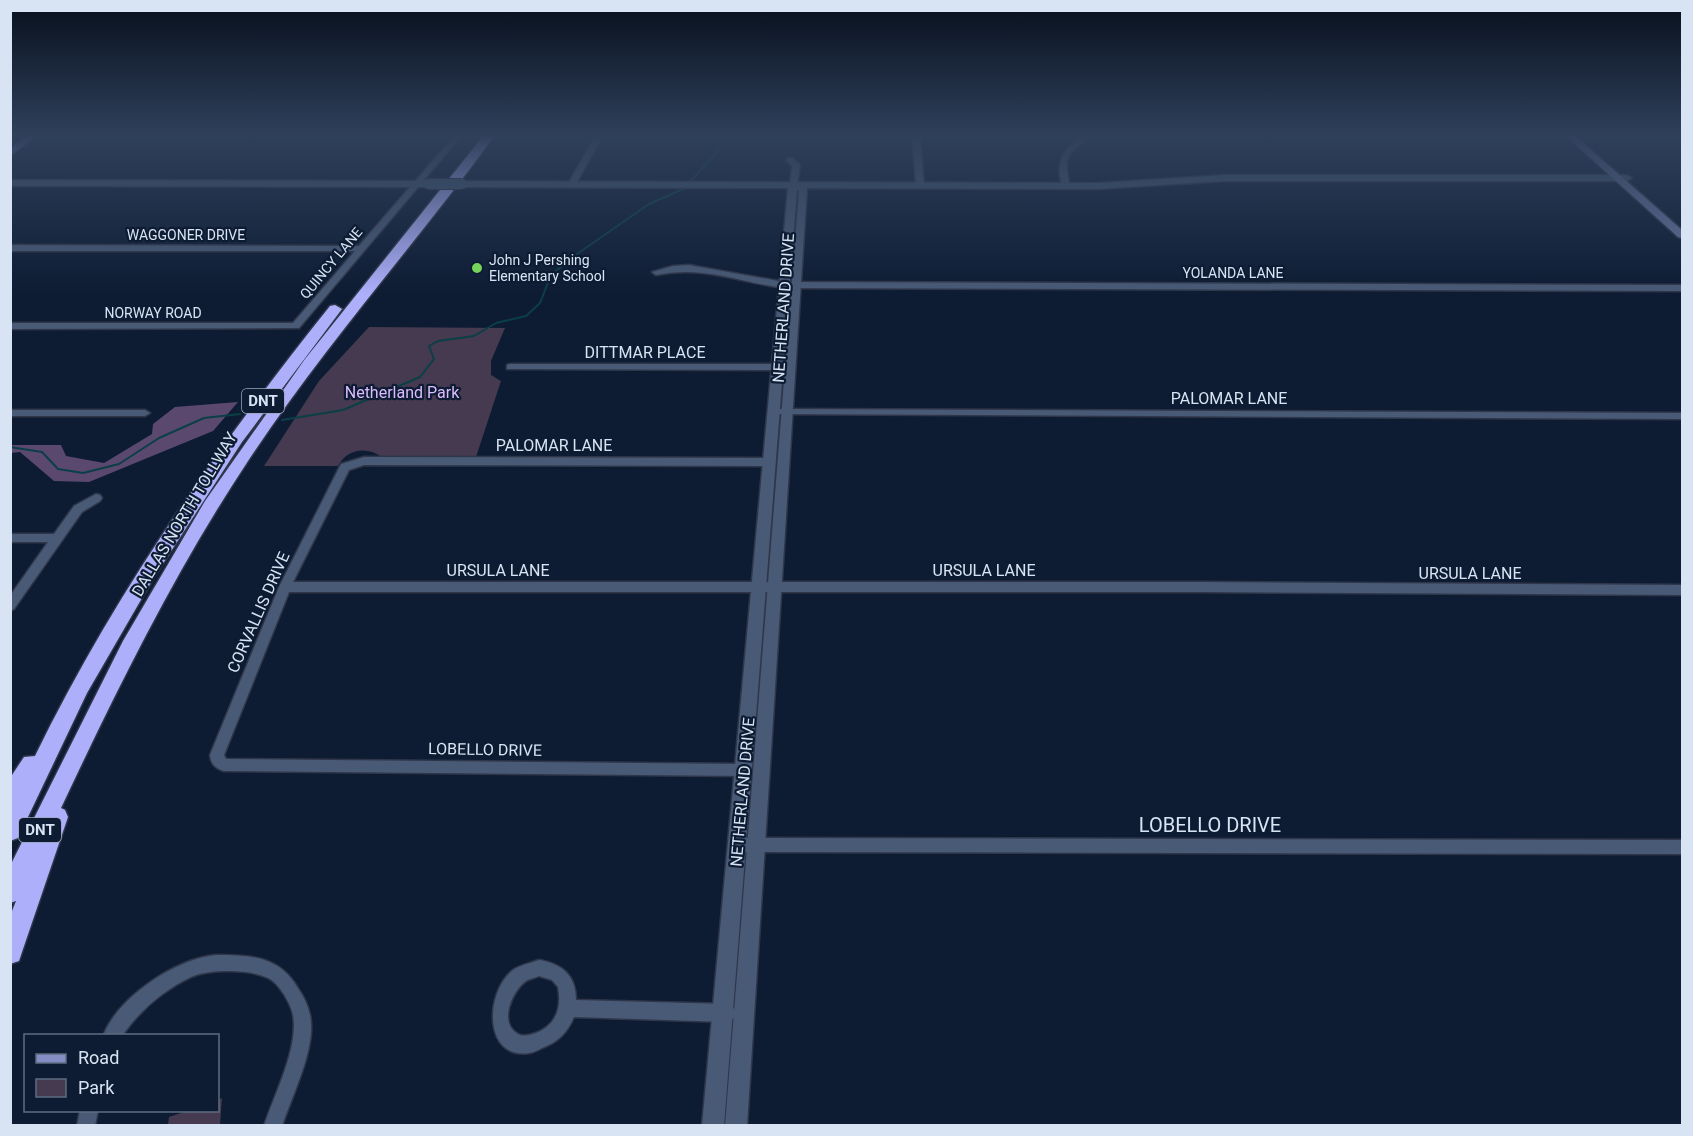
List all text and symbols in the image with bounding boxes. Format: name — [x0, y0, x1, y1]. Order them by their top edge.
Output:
street label: QUINCY LANE — [297, 224, 366, 302]
street label: WAGGONER DRIVE — [127, 227, 245, 243]
street label: NETHERLAND DRIVE — [769, 233, 798, 383]
place label: John J Pershing Elementary School — [489, 252, 605, 284]
marker: John J Pershing Elementary School — [470, 261, 484, 275]
street label: YOLANDA LANE — [1182, 265, 1284, 281]
street label: NORWAY ROAD — [104, 305, 202, 321]
street label: DITTMAR PLACE — [585, 343, 705, 362]
park label: Netherland Park — [345, 383, 460, 402]
road number: DNT — [242, 389, 284, 413]
street label: PALOMAR LANE — [1171, 389, 1287, 408]
street label: DALLAS NORTH TOLLWAY — [128, 428, 241, 600]
street label: PALOMAR LANE — [496, 436, 612, 455]
street label: CORVALLIS DRIVE — [223, 549, 294, 676]
street label: URSULA LANE — [447, 561, 550, 580]
street label: URSULA LANE — [933, 561, 1036, 580]
street label: URSULA LANE — [1419, 564, 1522, 583]
street label: NETHERLAND DRIVE — [727, 717, 758, 867]
street label: LOBELLO DRIVE — [428, 739, 542, 760]
street label: LOBELLO DRIVE — [1139, 813, 1281, 837]
road number: DNT — [19, 818, 61, 842]
legend — [24, 1034, 219, 1112]
text: Road — [78, 1047, 119, 1068]
text: Park — [78, 1077, 115, 1098]

